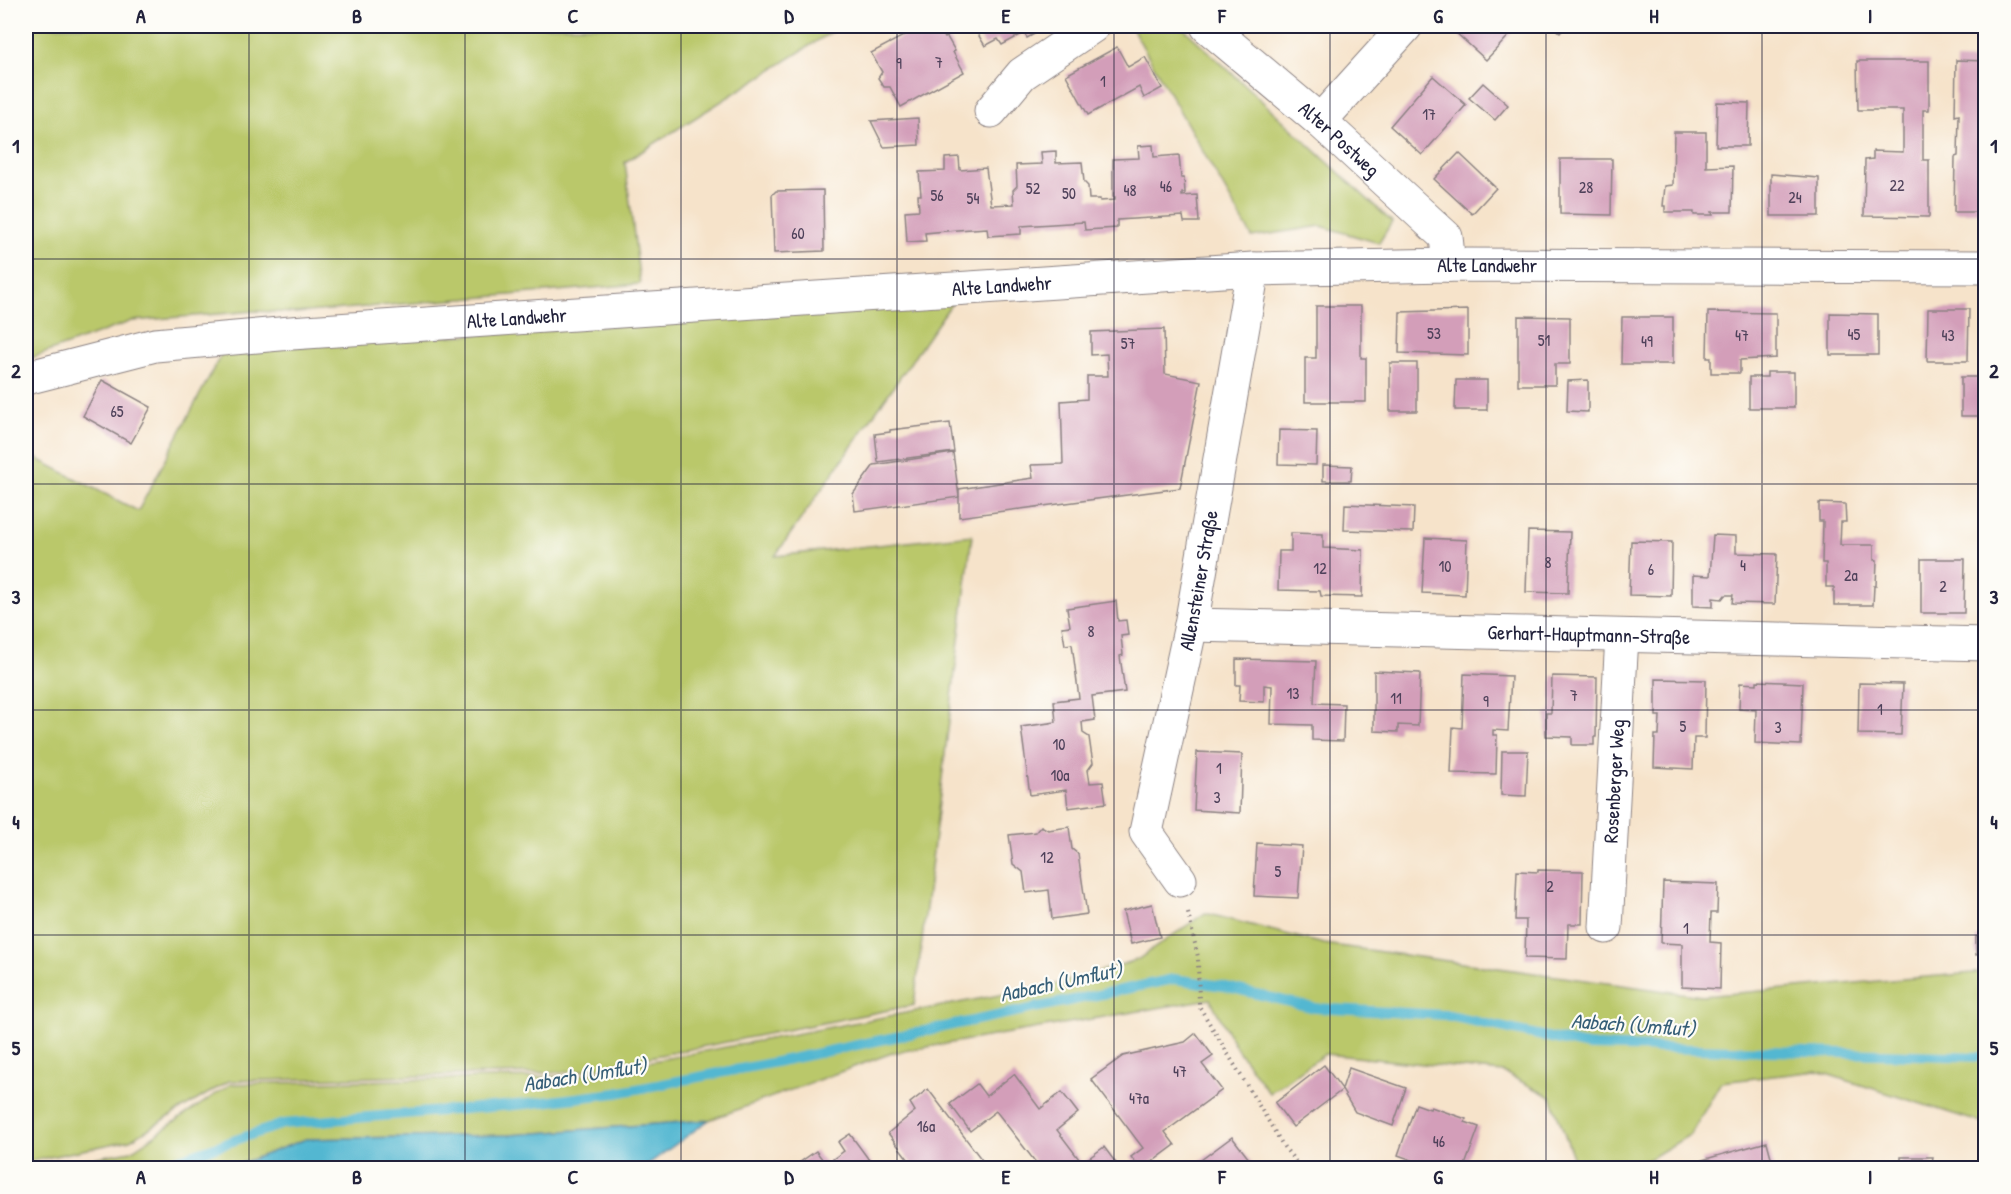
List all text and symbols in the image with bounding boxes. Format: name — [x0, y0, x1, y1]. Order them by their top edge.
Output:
text: A — [136, 2, 146, 29]
text: B — [352, 2, 362, 29]
text: C — [568, 2, 579, 29]
text: D — [784, 2, 794, 29]
text: E — [1002, 2, 1011, 29]
text: F — [1217, 2, 1227, 29]
text: G — [1433, 2, 1443, 29]
text: H — [1649, 2, 1659, 29]
text: I — [1868, 2, 1872, 29]
house number: 7 — [935, 51, 943, 73]
house number: 9 — [896, 52, 902, 74]
house number: 1 — [1100, 70, 1106, 92]
street label: Alter Postweg — [1293, 95, 1386, 183]
house number: 17 — [1422, 103, 1436, 125]
text: 1 — [12, 132, 20, 159]
text: 1 — [1990, 132, 1998, 159]
house number: 22 — [1890, 174, 1905, 196]
house number: 46 — [1160, 175, 1172, 197]
house number: 28 — [1579, 176, 1593, 198]
house number: 52 — [1026, 177, 1041, 199]
house number: 48 — [1124, 179, 1137, 201]
house number: 50 — [1062, 182, 1076, 204]
house number: 56 — [930, 184, 944, 206]
house number: 24 — [1788, 186, 1802, 208]
house number: 54 — [967, 187, 979, 209]
house number: 60 — [791, 222, 805, 244]
street label: Alte Landwehr — [1437, 251, 1538, 278]
street label: Alte Landwehr — [951, 268, 1053, 302]
street label: Alte Landwehr — [466, 301, 568, 334]
house number: 53 — [1427, 322, 1441, 344]
house number: 45 — [1848, 323, 1861, 345]
house number: 47 — [1735, 324, 1749, 346]
house number: 43 — [1941, 324, 1955, 346]
house number: 51 — [1538, 329, 1550, 351]
house number: 49 — [1641, 330, 1653, 352]
house number: 57 — [1121, 332, 1135, 354]
text: 2 — [11, 357, 21, 384]
text: 2 — [1989, 357, 1999, 384]
house number: 65 — [110, 400, 124, 422]
street label: Allensteiner Straße — [1172, 508, 1224, 653]
house number: 8 — [1545, 551, 1552, 573]
house number: 4 — [1740, 554, 1746, 576]
house number: 10 — [1439, 555, 1451, 577]
house number: 12 — [1313, 557, 1327, 579]
house number: 6 — [1648, 558, 1654, 580]
house number: 2a — [1844, 564, 1858, 586]
house number: 2 — [1939, 575, 1947, 597]
text: 3 — [12, 583, 21, 610]
text: 3 — [1990, 583, 1999, 610]
street label: Gerhart-Hauptmann-Straße — [1487, 618, 1691, 650]
house number: 8 — [1088, 620, 1095, 642]
house number: 13 — [1287, 682, 1299, 704]
house number: 7 — [1570, 684, 1578, 706]
house number: 11 — [1390, 687, 1402, 709]
house number: 9 — [1483, 690, 1489, 712]
house number: 1 — [1877, 698, 1883, 720]
house number: 5 — [1680, 715, 1687, 737]
house number: 3 — [1774, 716, 1782, 738]
street label: Rosenberger Weg — [1597, 718, 1630, 844]
house number: 10 — [1053, 733, 1065, 755]
house number: 1 — [1216, 757, 1222, 779]
house number: 10a — [1050, 764, 1070, 786]
house number: 3 — [1213, 786, 1221, 808]
text: 4 — [12, 808, 20, 835]
text: 4 — [1990, 808, 1998, 835]
house number: 12 — [1040, 846, 1054, 868]
house number: 5 — [1275, 860, 1282, 882]
house number: 2 — [1546, 875, 1554, 897]
house number: 1 — [1683, 917, 1689, 939]
water label: Aabach (Umflut) — [997, 954, 1126, 1009]
water label: Aabach (Umflut) — [1570, 1006, 1697, 1043]
text: 5 — [12, 1034, 21, 1061]
text: 5 — [1990, 1034, 1999, 1061]
water label: Aabach (Umflut) — [521, 1050, 650, 1099]
house number: 47 — [1173, 1060, 1187, 1082]
house number: 47a — [1129, 1087, 1149, 1109]
house number: 16a — [917, 1115, 935, 1137]
house number: 46 — [1433, 1130, 1445, 1152]
text: A — [136, 1163, 146, 1190]
text: B — [352, 1163, 362, 1190]
text: C — [568, 1163, 579, 1190]
text: D — [784, 1163, 794, 1190]
text: E — [1002, 1163, 1011, 1190]
text: F — [1217, 1163, 1227, 1190]
text: G — [1433, 1163, 1443, 1190]
text: H — [1649, 1163, 1659, 1190]
text: I — [1868, 1163, 1872, 1190]

